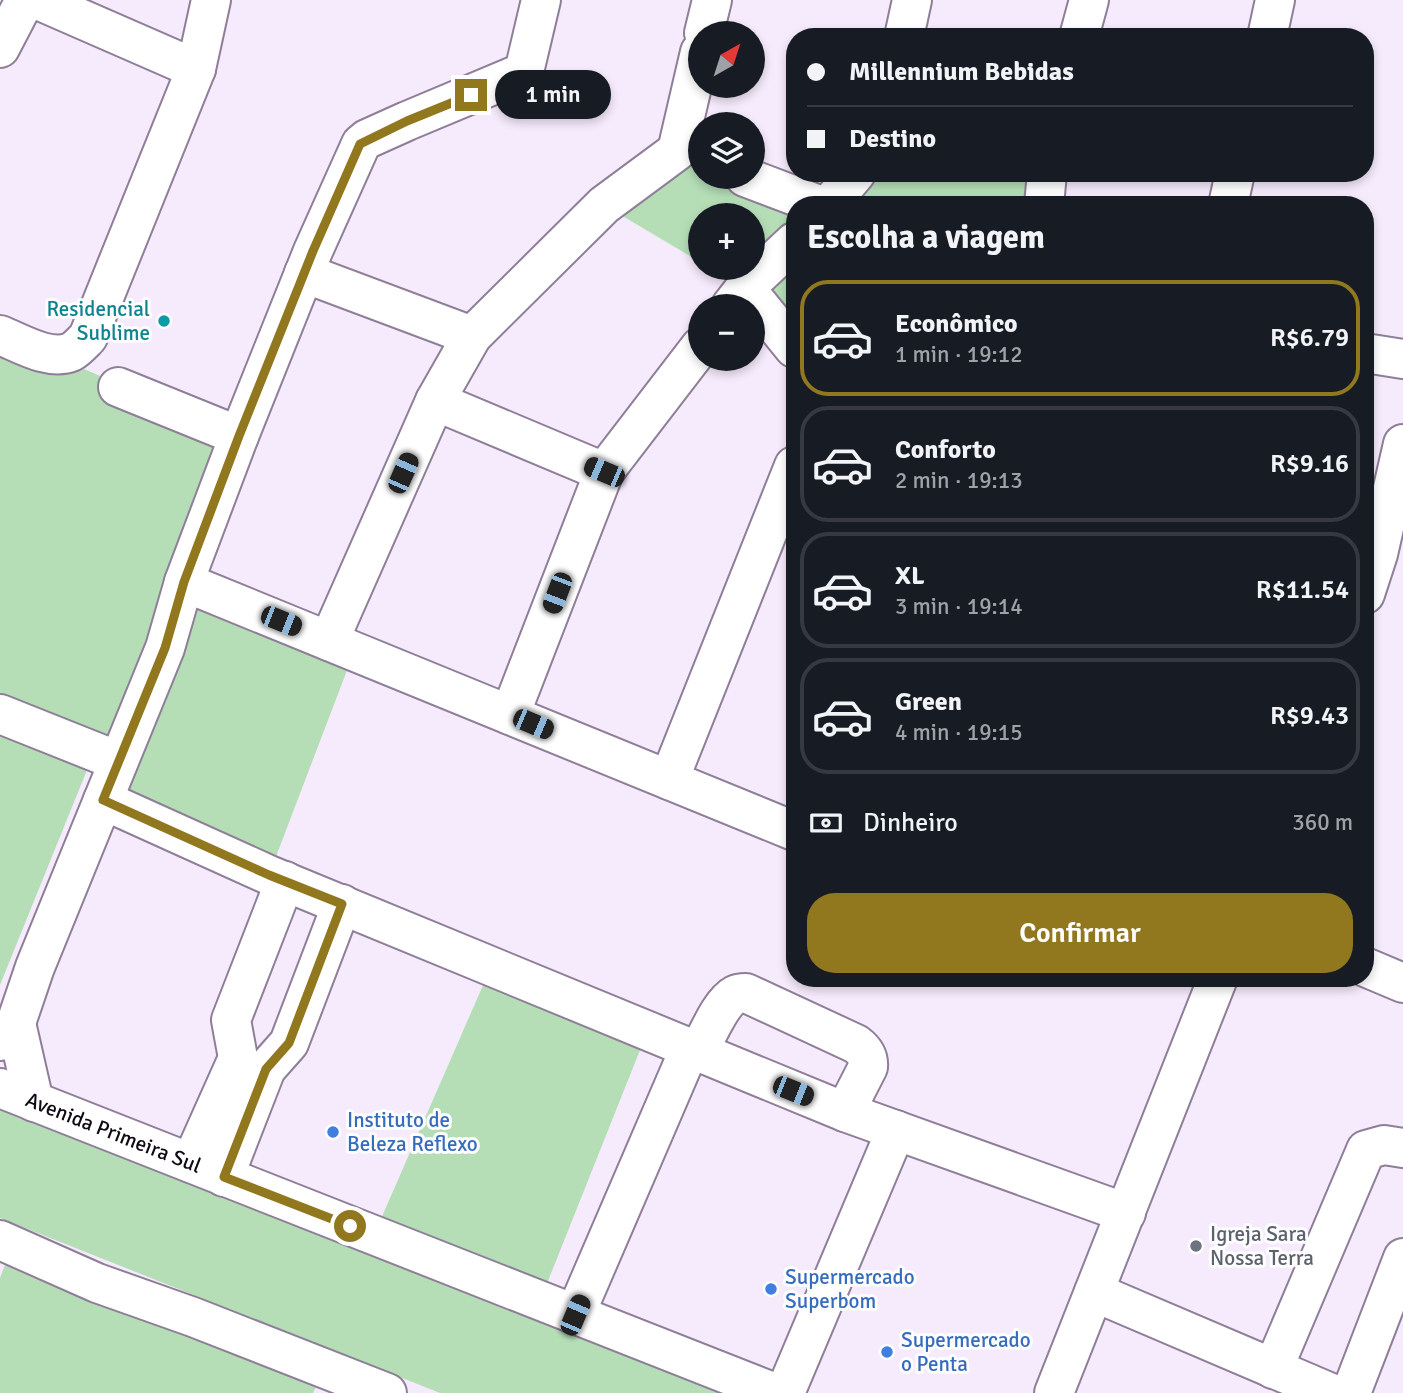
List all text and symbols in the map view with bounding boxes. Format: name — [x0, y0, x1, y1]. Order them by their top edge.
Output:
north arrow — [688, 21, 765, 98]
map controls — [688, 21, 765, 371]
text: Millennium Bebidas — [849, 56, 1074, 88]
callout: 1 min — [496, 70, 611, 119]
route end — [455, 79, 487, 111]
text: 1 min — [525, 80, 581, 109]
button: layers — [688, 112, 765, 189]
text: Destino — [849, 123, 936, 155]
button: + — [688, 203, 765, 280]
text: Escolha a viagem — [807, 218, 1045, 257]
button: − — [688, 294, 765, 371]
place label: Residencial Sublime — [47, 296, 150, 346]
icon: car — [811, 307, 874, 370]
text: Econômico — [895, 308, 1018, 340]
marker: Residencial Sublime — [156, 313, 172, 329]
text: R$6.79 — [1270, 322, 1349, 354]
text: 1 min · 19:12 — [895, 340, 1023, 369]
icon: car — [811, 433, 874, 496]
text: Conforto — [895, 434, 996, 466]
text: R$9.16 — [1270, 448, 1349, 480]
car — [385, 450, 422, 496]
car — [581, 454, 628, 490]
text: 2 min · 19:13 — [895, 466, 1023, 495]
icon: car — [811, 559, 874, 622]
text: XL — [895, 560, 925, 592]
car — [540, 570, 575, 616]
text: R$11.54 — [1256, 574, 1349, 606]
text: 3 min · 19:14 — [895, 592, 1023, 621]
car — [258, 603, 305, 639]
icon: car — [811, 685, 874, 748]
text: Green — [895, 686, 962, 718]
text: R$9.43 — [1270, 700, 1349, 732]
car — [510, 706, 557, 742]
text: 4 min · 19:15 — [895, 718, 1023, 747]
icon: cash — [807, 804, 845, 842]
text: Dinheiro — [863, 807, 958, 839]
text: 360 m — [1292, 808, 1353, 837]
button: Confirmar — [807, 893, 1353, 973]
car — [770, 1073, 817, 1109]
street label: Avenida Primeira Sul — [22, 1086, 205, 1179]
place label: Instituto de Beleza Reflexo — [347, 1107, 478, 1157]
marker: Instituto de Beleza Reflexo — [325, 1124, 341, 1140]
route start — [334, 1210, 366, 1242]
place label: Igreja Sara Nossa Terra — [1210, 1221, 1314, 1271]
marker: Igreja Sara Nossa Terra — [1188, 1238, 1204, 1254]
place label: Supermercado Superbom — [785, 1264, 915, 1314]
marker: Supermercado Superbom — [763, 1281, 779, 1297]
car — [558, 1292, 593, 1338]
place label: Supermercado o Penta — [901, 1327, 1031, 1377]
marker: Supermercado o Penta — [879, 1344, 895, 1360]

